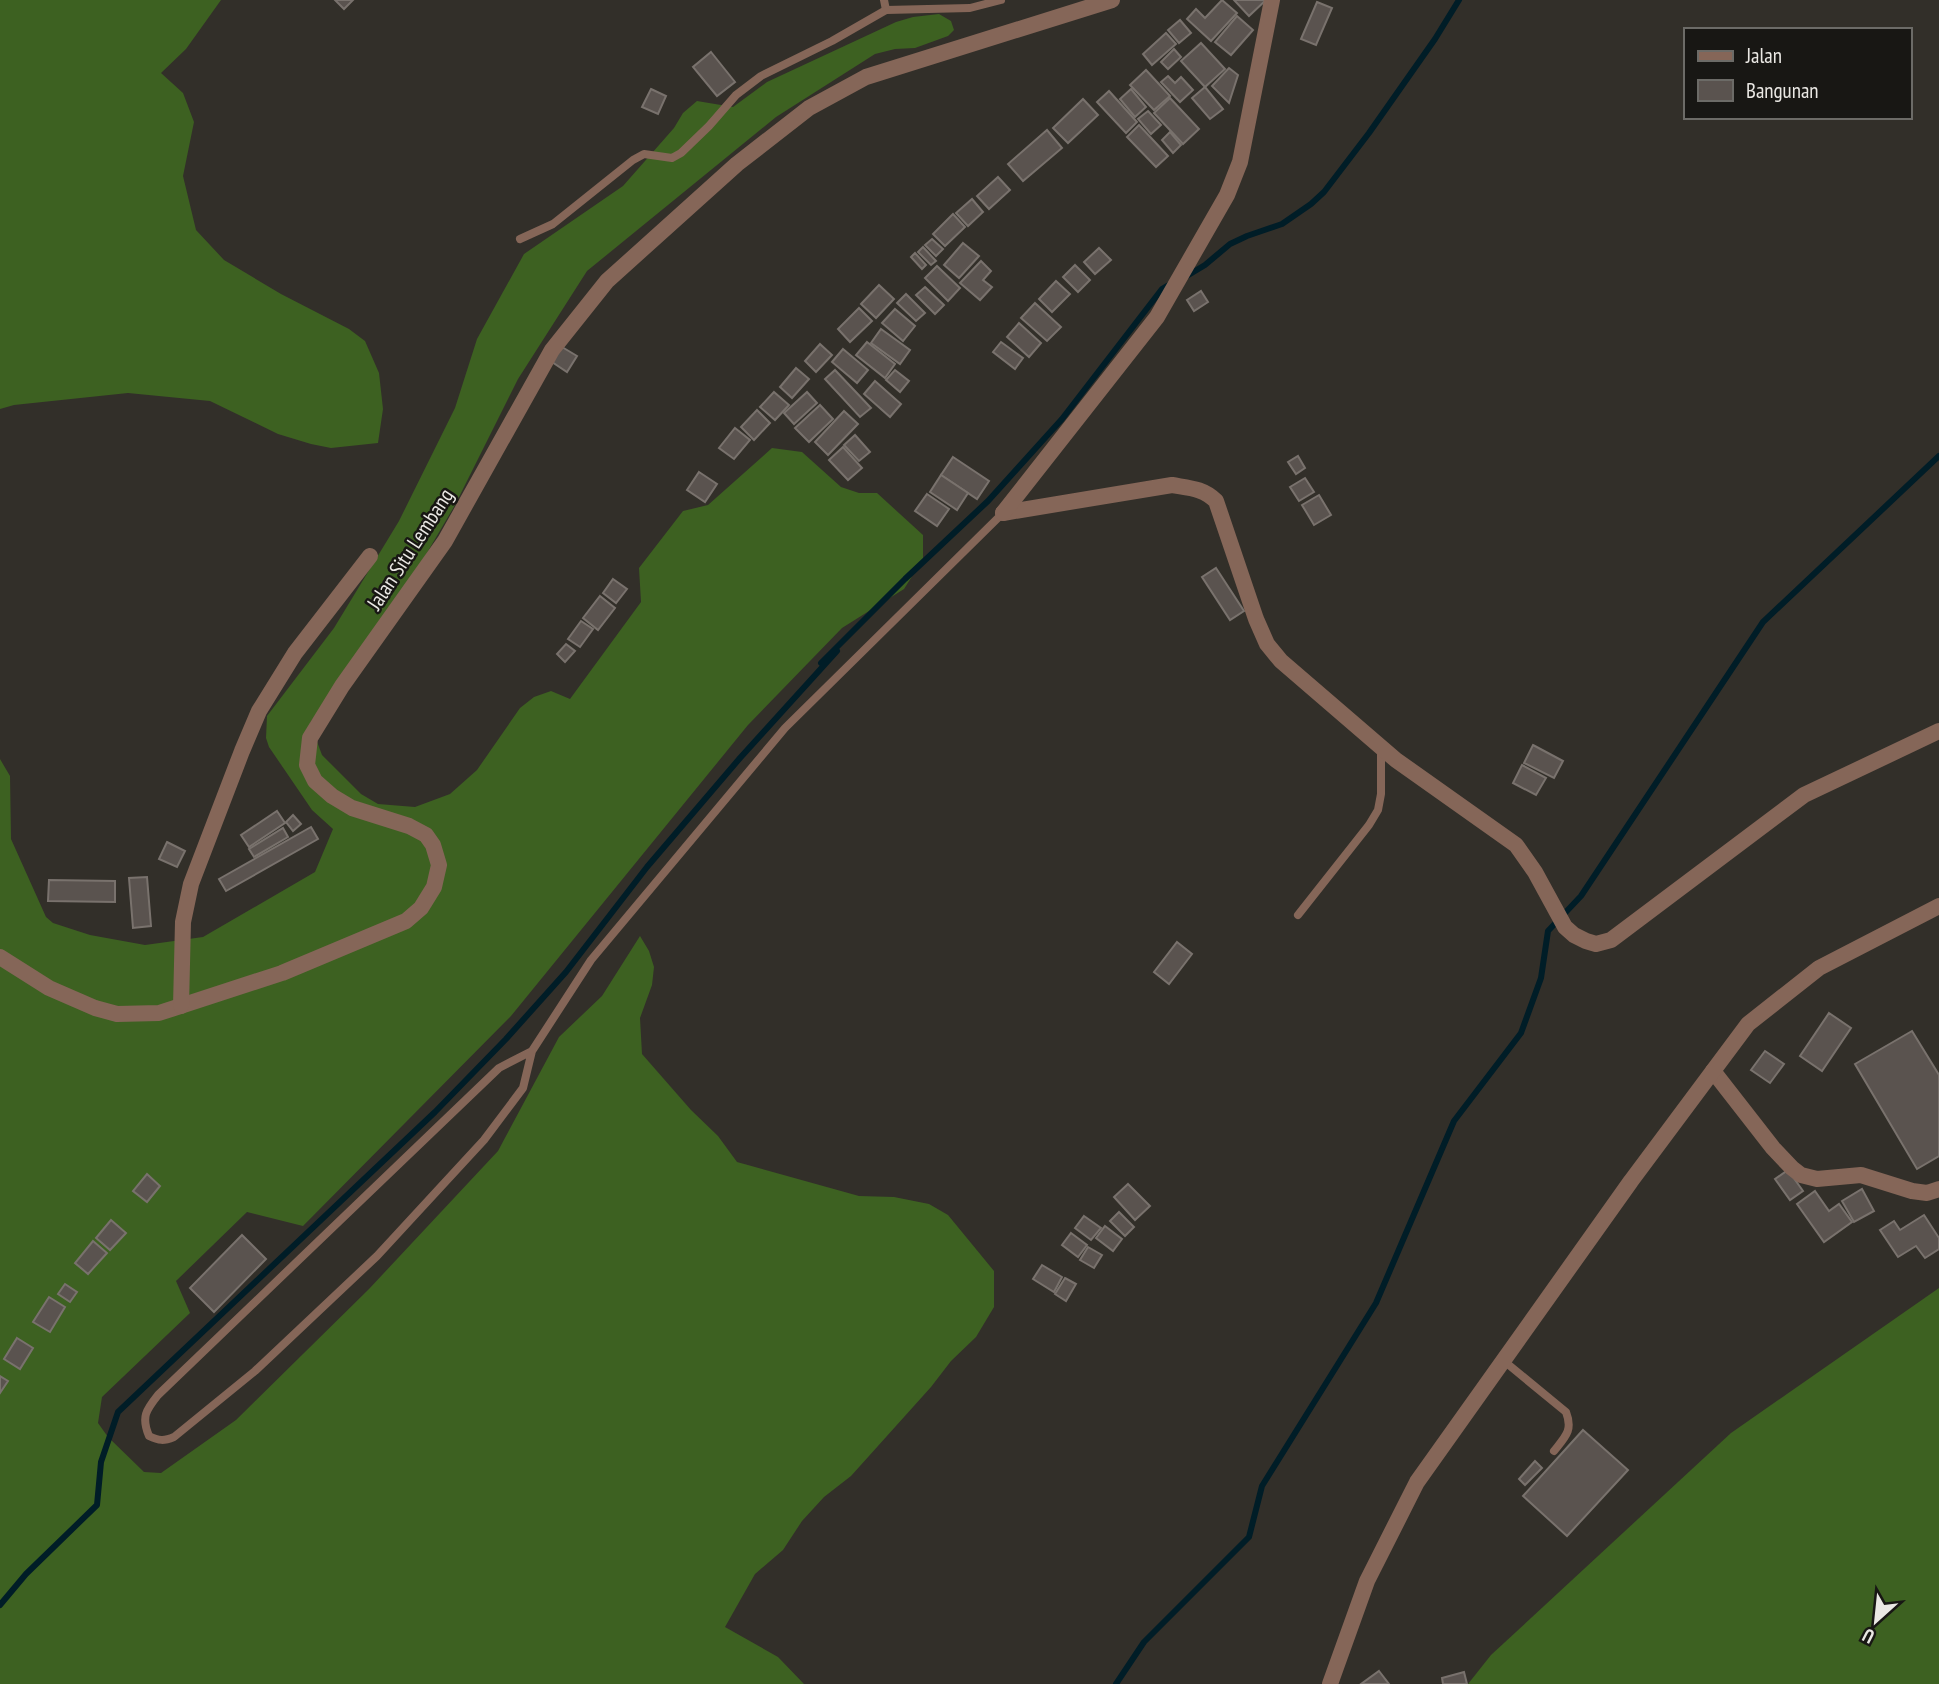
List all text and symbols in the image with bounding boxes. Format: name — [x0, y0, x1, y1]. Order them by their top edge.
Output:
legend — [1684, 28, 1911, 119]
text: Jalan — [1745, 42, 1782, 69]
text: Bangunan — [1746, 77, 1819, 104]
street label: Jalan Situ Lembang — [360, 483, 459, 616]
north arrow — [1841, 1586, 1911, 1656]
text: U — [1858, 1623, 1878, 1649]

